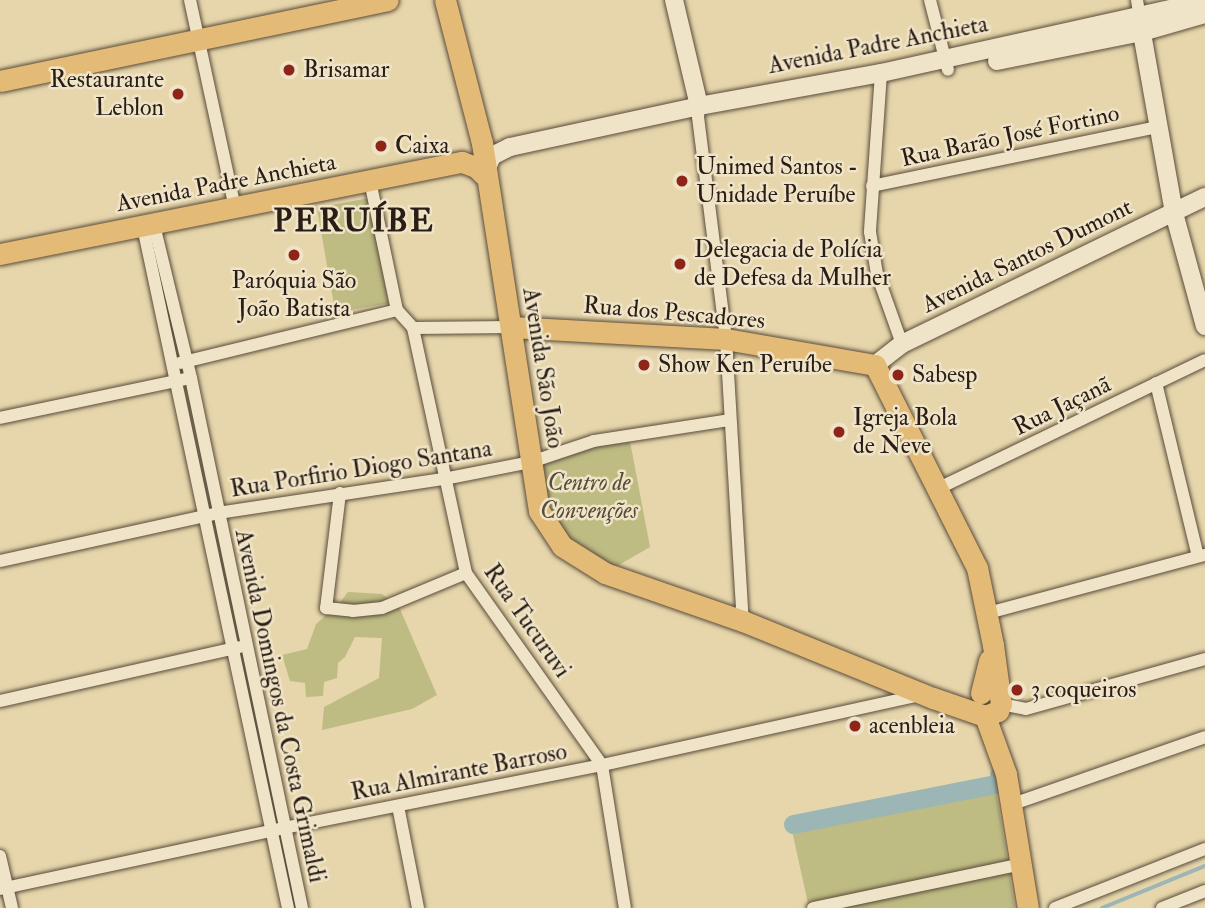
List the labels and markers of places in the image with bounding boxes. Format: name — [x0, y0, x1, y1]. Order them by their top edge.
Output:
place label: Brisamar — [303, 56, 389, 84]
marker: Brisamar — [281, 62, 297, 78]
place label: Restaurante Leblon — [50, 66, 164, 122]
marker: Restaurante Leblon — [170, 86, 186, 102]
place label: Caixa — [395, 132, 449, 160]
marker: Caixa — [373, 138, 389, 154]
place label: Unimed Santos - Unidade Peruíbe — [696, 153, 858, 209]
marker: Unimed Santos - Unidade Peruíbe — [674, 173, 690, 189]
place label: Delegacia de Polícia de Defesa da Mulher — [694, 236, 891, 292]
marker: Paróquia São João Batista — [286, 247, 302, 263]
marker: Delegacia de Polícia de Defesa da Mulher — [672, 256, 688, 272]
place label: Paróquia São João Batista — [232, 267, 356, 323]
place label: Show Ken Peruíbe — [658, 351, 832, 379]
marker: Show Ken Peruíbe — [636, 357, 652, 373]
place label: Sabesp — [912, 361, 977, 389]
marker: Sabesp — [890, 367, 906, 383]
place label: Igreja Bola de Neve — [853, 404, 957, 460]
marker: Igreja Bola de Neve — [831, 424, 847, 440]
place label: 3 coqueiros — [1031, 676, 1136, 704]
marker: 3 coqueiros — [1009, 682, 1025, 698]
place label: acenbleia — [869, 712, 955, 740]
marker: acenbleia — [847, 718, 863, 734]

